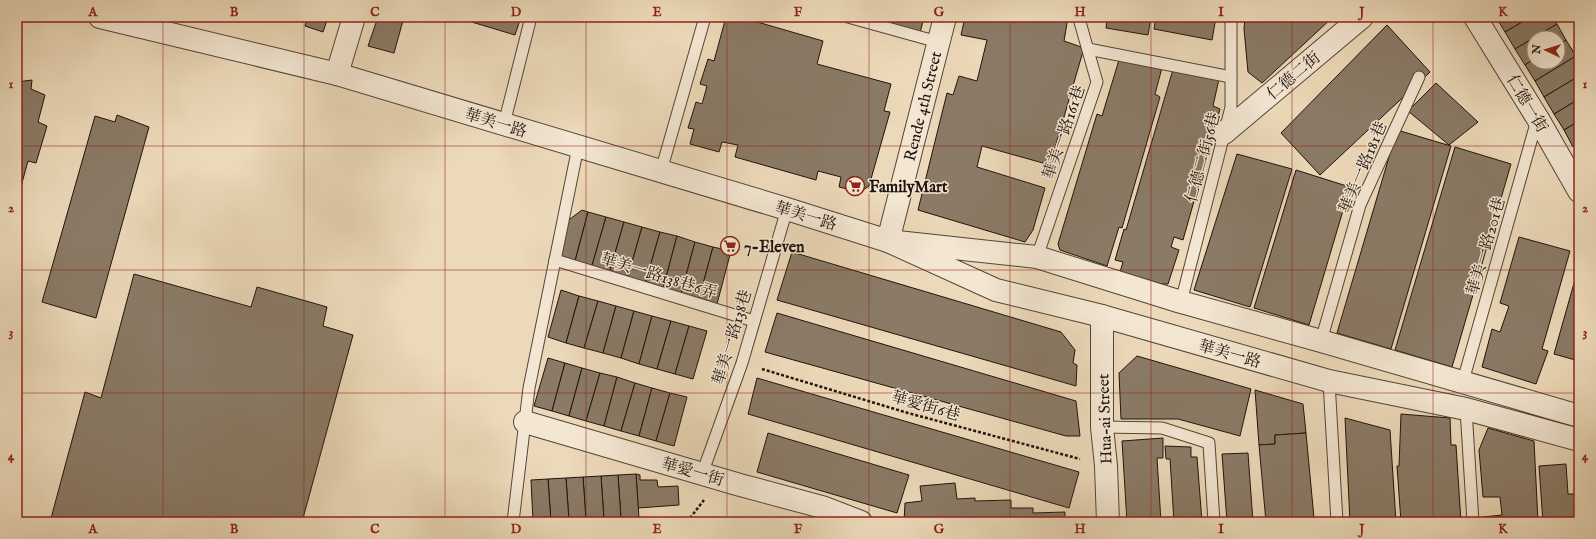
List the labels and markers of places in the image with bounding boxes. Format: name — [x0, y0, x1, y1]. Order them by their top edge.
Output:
supermarket icon: FamilyMart — [844, 175, 866, 197]
place label: FamilyMart — [869, 178, 948, 198]
supermarket icon: 7-Eleven — [719, 235, 741, 257]
place label: 7-Eleven — [744, 238, 805, 258]

